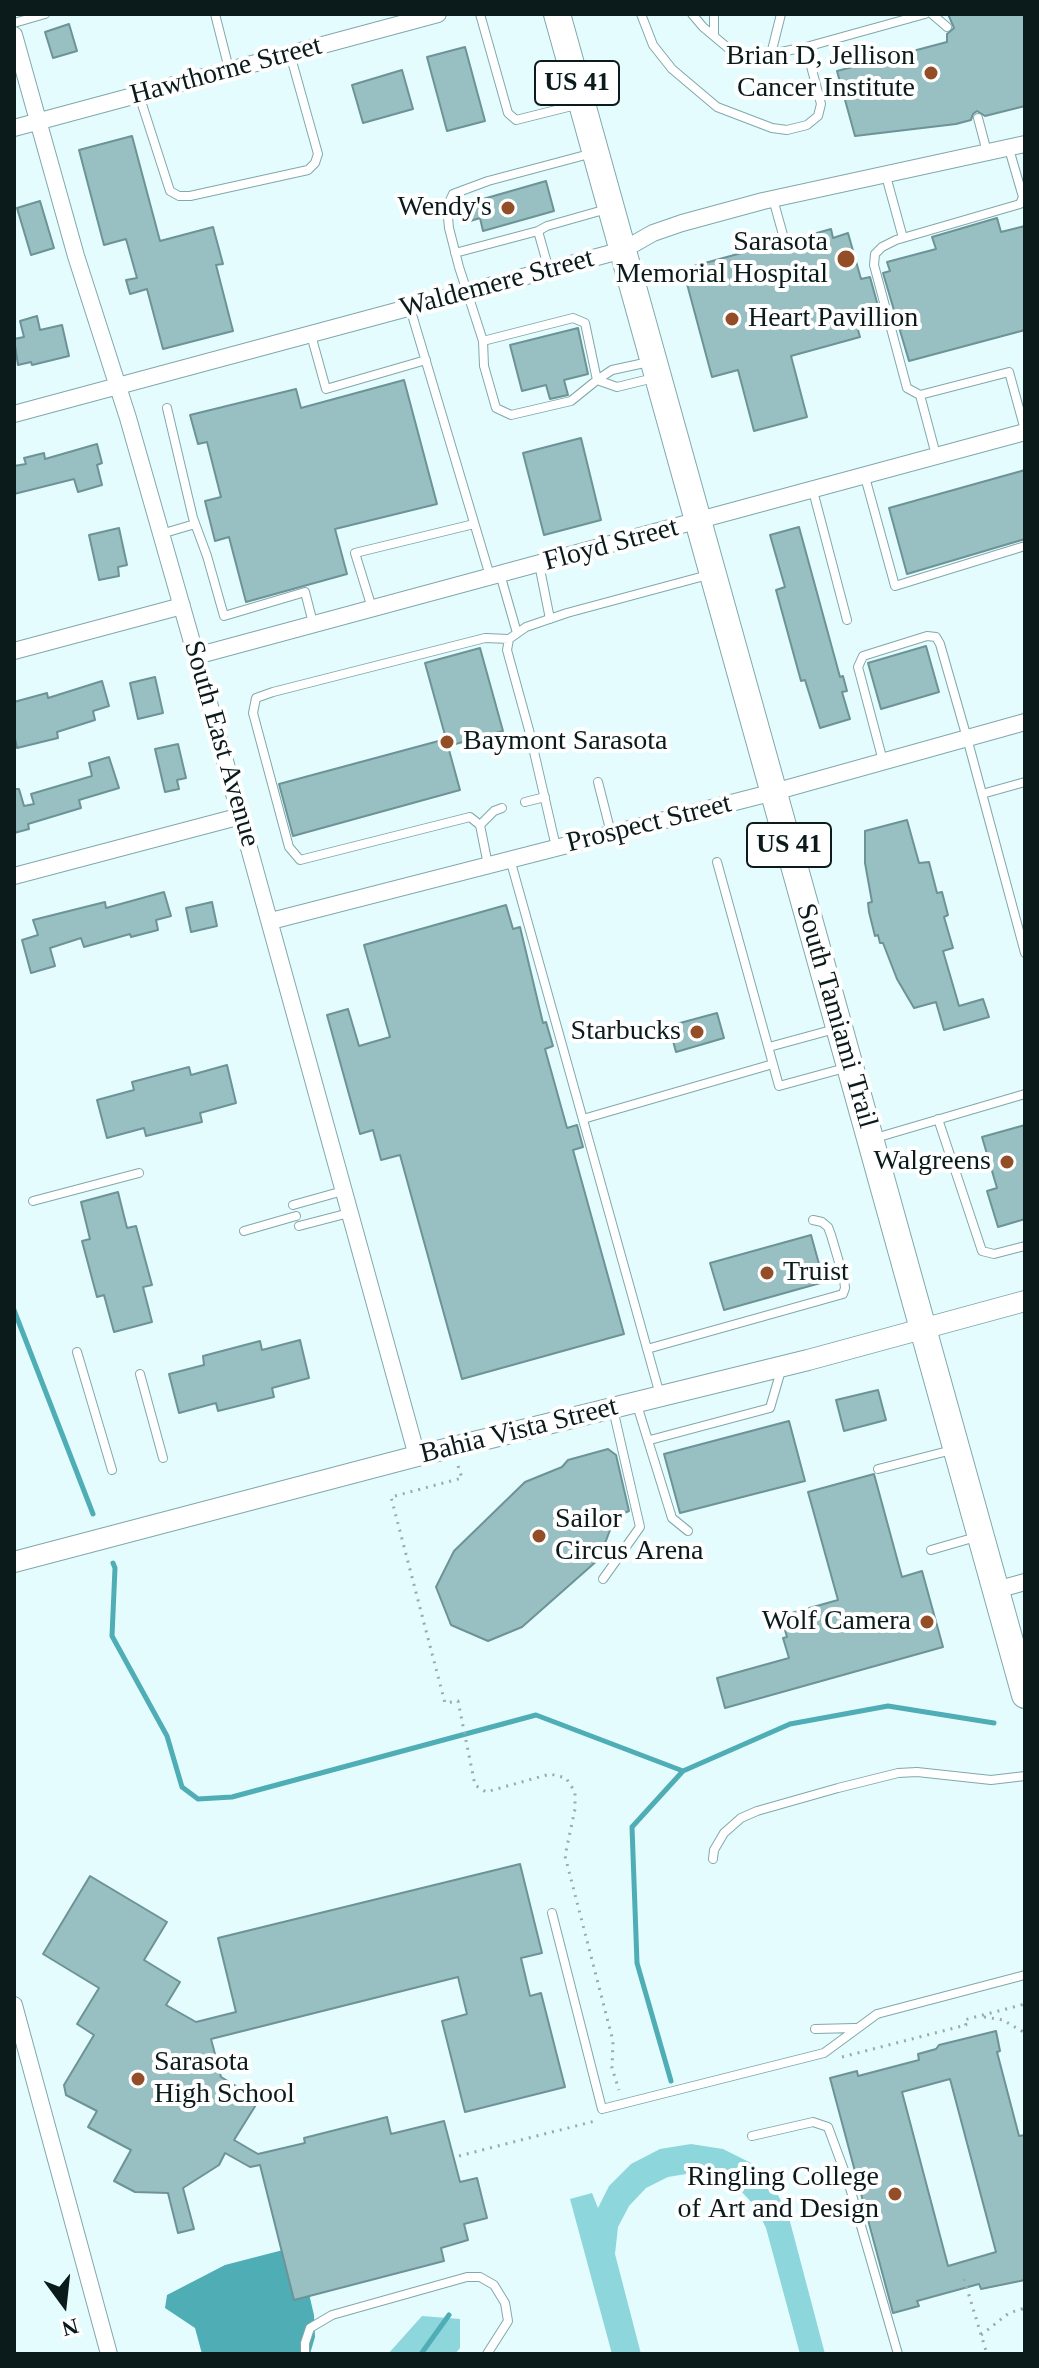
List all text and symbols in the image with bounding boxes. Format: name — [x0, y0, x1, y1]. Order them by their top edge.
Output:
street label: Hawthorne Street — [127, 29, 325, 113]
place label: Brian D, Jellison Cancer Institute — [726, 40, 915, 106]
road number: US 41 — [535, 61, 619, 105]
marker: Brian D, Jellison Cancer Institute — [922, 64, 940, 82]
place label: Wendy's — [397, 191, 492, 225]
marker: Wendy's — [499, 199, 517, 217]
place label: Sarasota Memorial Hospital — [616, 226, 828, 292]
street label: Waldemere Street — [396, 242, 598, 326]
marker: Sarasota Memorial Hospital — [835, 248, 857, 270]
place label: Heart Pavillion — [748, 302, 918, 336]
marker: Heart Pavillion — [723, 310, 741, 328]
street label: Floyd Street — [540, 511, 682, 579]
street label: South East Avenue — [176, 637, 266, 851]
place label: Baymont Sarasota — [463, 725, 668, 759]
marker: Baymont Sarasota — [438, 733, 456, 751]
street label: Prospect Street — [563, 787, 735, 861]
road number: US 41 — [747, 823, 831, 867]
street label: South Tamiami Trail — [788, 900, 884, 1132]
place label: Starbucks — [571, 1015, 681, 1049]
marker: Starbucks — [688, 1023, 706, 1041]
place label: Walgreens — [874, 1145, 991, 1179]
marker: Walgreens — [998, 1153, 1016, 1171]
place label: Truist — [783, 1256, 849, 1290]
marker: Truist — [758, 1264, 776, 1282]
street label: Bahia Vista Street — [417, 1390, 621, 1472]
place label: Sailor Circus Arena — [555, 1503, 704, 1569]
marker: Sailor Circus Arena — [530, 1527, 548, 1545]
place label: Wolf Camera — [762, 1605, 911, 1639]
marker: Wolf Camera — [918, 1613, 936, 1631]
place label: Sarasota High School — [154, 2046, 295, 2112]
marker: Sarasota High School — [129, 2070, 147, 2088]
place label: Ringling College of Art and Design — [678, 2161, 879, 2227]
marker: Ringling College of Art and Design — [886, 2185, 904, 2203]
north arrow — [24, 2264, 104, 2344]
text: N — [59, 2314, 81, 2342]

